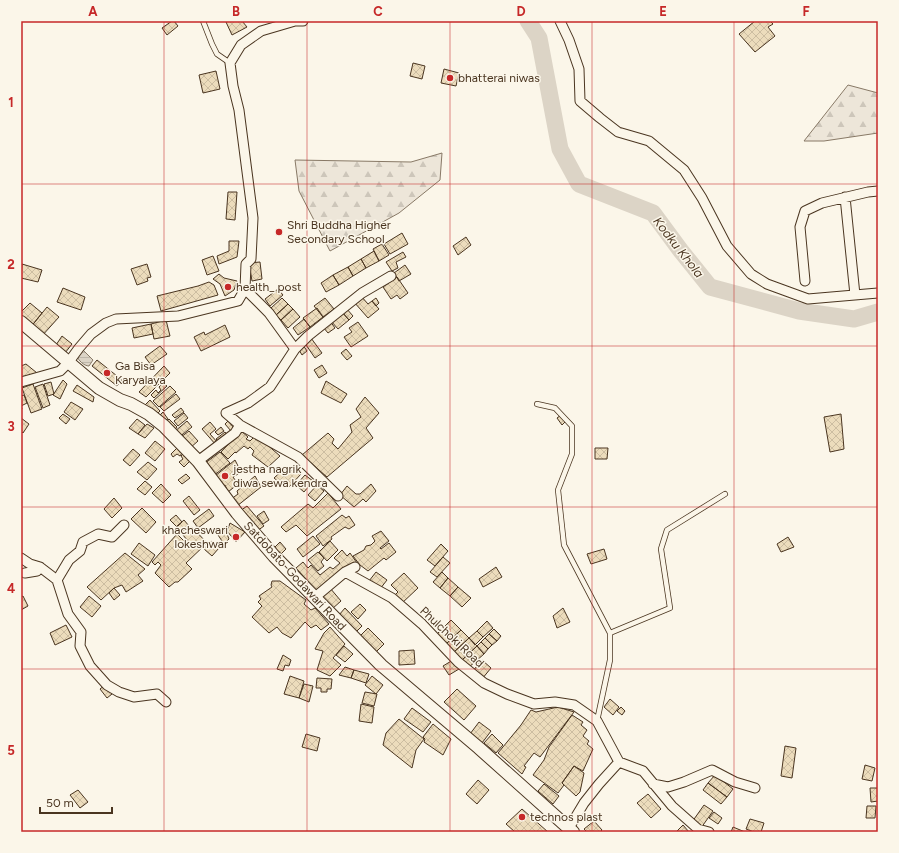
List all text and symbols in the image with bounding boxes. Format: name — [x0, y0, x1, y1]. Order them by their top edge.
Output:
text: A — [88, 4, 98, 19]
text: B — [232, 4, 240, 19]
text: C — [373, 4, 383, 19]
text: D — [516, 4, 526, 19]
text: E — [659, 4, 667, 19]
text: F — [802, 4, 810, 19]
place label: bhatterai niwas — [458, 71, 540, 85]
marker: bhatterai niwas — [445, 73, 455, 83]
text: 1 — [8, 95, 14, 110]
water label: Kodku Khola — [650, 214, 707, 281]
place label: Shri Buddha Higher Secondary School — [287, 218, 391, 246]
marker: Shri Buddha Higher Secondary School — [274, 227, 284, 237]
text: 2 — [7, 257, 15, 272]
place label: health_ post — [236, 280, 302, 294]
marker: health_ post — [223, 282, 233, 292]
place label: Ga Bisa Karyalaya — [115, 359, 166, 387]
marker: Ga Bisa Karyalaya — [102, 368, 112, 378]
text: 3 — [7, 419, 15, 434]
place label: jestha nagrik diwa sewa kendra — [232, 462, 328, 490]
marker: jestha nagrik diwa sewa kendra — [220, 471, 230, 481]
street label: Satdobato-Godawari Road — [241, 519, 349, 633]
place label: khacheswari lokeshwar — [162, 523, 228, 551]
marker: khacheswari lokeshwar — [231, 532, 241, 542]
text: 4 — [7, 581, 15, 596]
street label: Phulchoki Road — [417, 604, 487, 670]
text: 5 — [7, 743, 15, 758]
scale bar — [40, 789, 112, 815]
text: 50 m — [46, 796, 74, 810]
place label: technos plast — [530, 810, 603, 824]
marker: technos plast — [517, 812, 527, 822]

